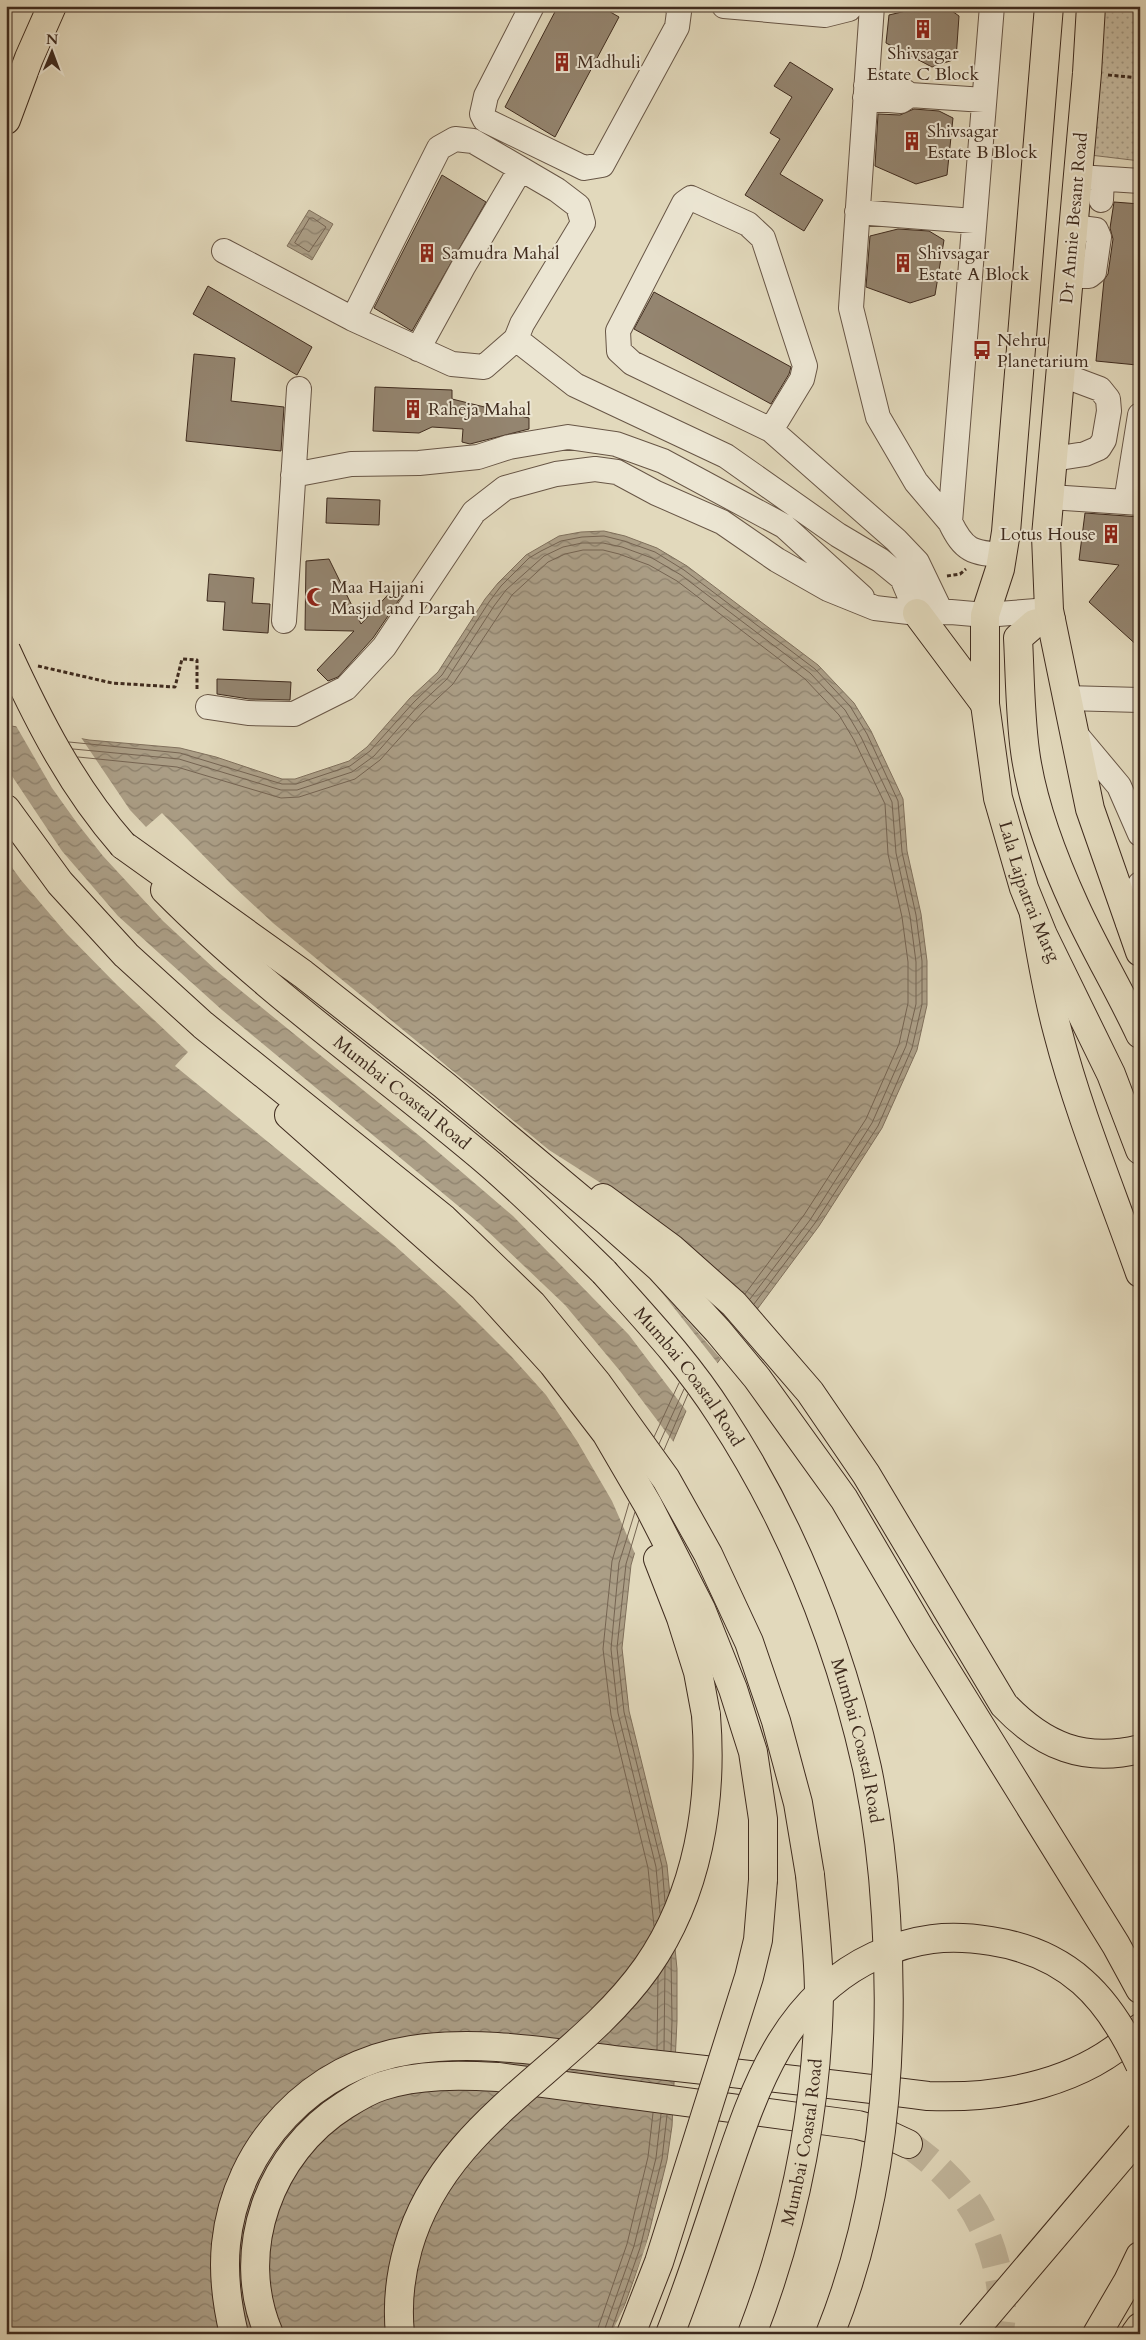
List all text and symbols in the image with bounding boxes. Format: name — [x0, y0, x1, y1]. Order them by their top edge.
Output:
building icon: Shivsagar Estate C Block — [912, 18, 934, 40]
north arrow — [28, 28, 78, 78]
text: N — [46, 30, 58, 49]
place label: Shivsagar Estate C Block — [867, 41, 979, 87]
place label: Madhuli — [577, 50, 641, 75]
building icon: Madhuli — [551, 51, 573, 73]
place label: Shivsagar Estate B Block — [927, 119, 1038, 165]
building icon: Shivsagar Estate B Block — [901, 130, 923, 152]
street label: Dr Annie Besant Road — [1054, 131, 1094, 305]
place label: Samudra Mahal — [442, 241, 560, 266]
place label: Shivsagar Estate A Block — [918, 241, 1030, 287]
building icon: Samudra Mahal — [416, 242, 438, 264]
building icon: Shivsagar Estate A Block — [892, 252, 914, 274]
place label: Nehru Planetarium — [997, 328, 1089, 374]
bus stop icon: Nehru Planetarium — [971, 339, 993, 361]
place label: Raheja Mahal — [428, 397, 531, 422]
building icon: Raheja Mahal — [402, 398, 424, 420]
place label: Lotus House — [1000, 522, 1096, 547]
building icon: Lotus House — [1100, 523, 1122, 545]
place label: Maa Hajjani Masjid and Dargah — [331, 575, 476, 621]
mosque icon: Maa Hajjani Masjid and Dargah — [305, 586, 327, 608]
street label: Lala Lajpatrai Marg — [993, 818, 1067, 967]
street label: Mumbai Coastal Road — [328, 1030, 476, 1156]
street label: Mumbai Coastal Road — [628, 1301, 750, 1451]
street label: Mumbai Coastal Road — [825, 1655, 889, 1825]
street label: Mumbai Coastal Road — [775, 2057, 828, 2228]

